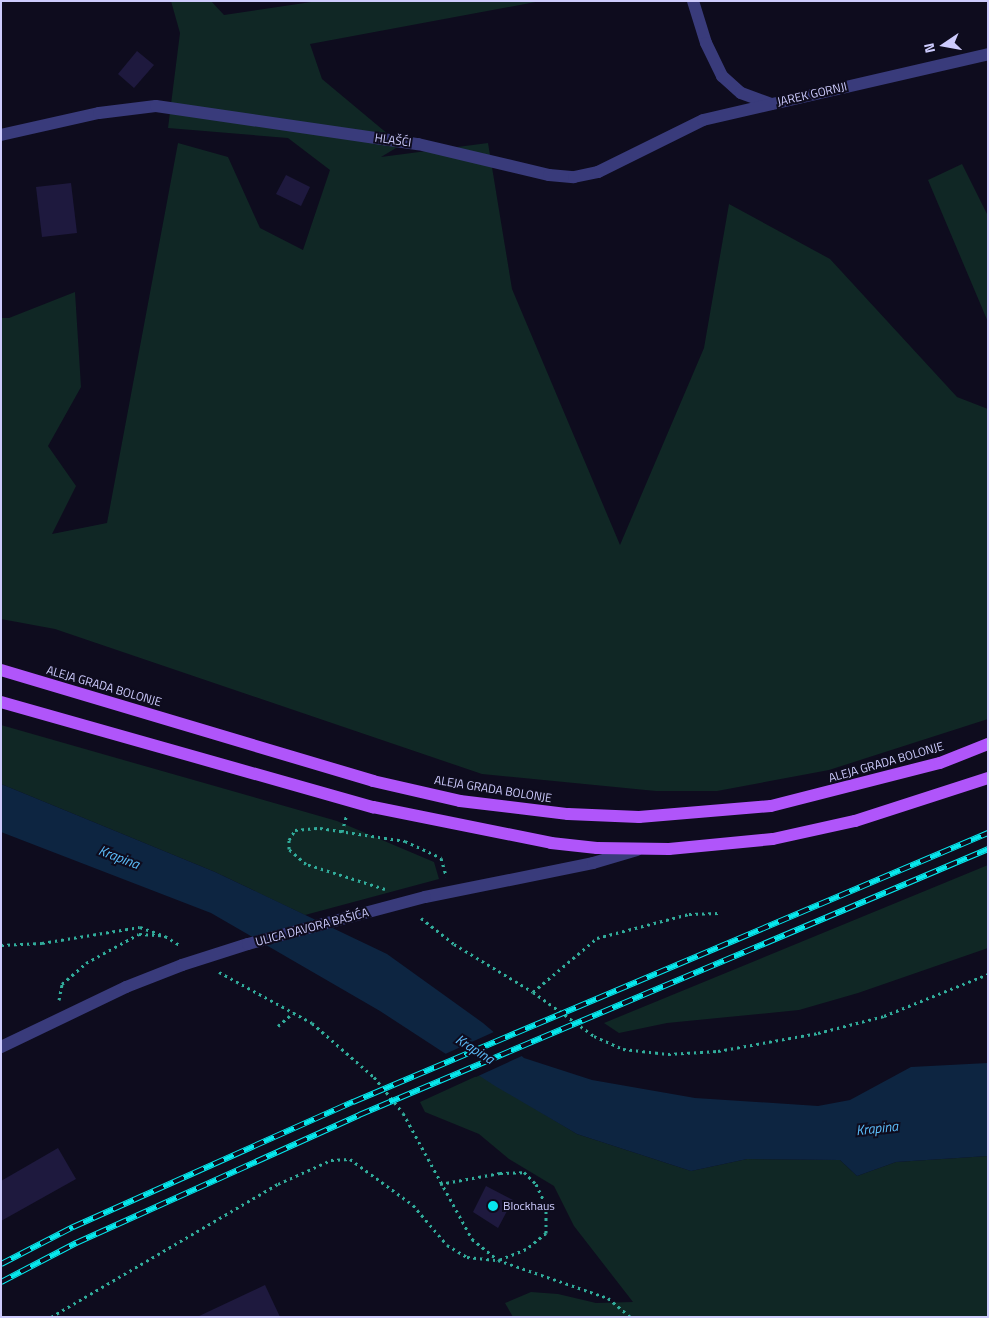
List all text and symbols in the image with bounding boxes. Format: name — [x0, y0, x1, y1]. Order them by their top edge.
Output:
north arrow — [919, 20, 969, 70]
text: N — [918, 41, 940, 55]
street label: JAREK GORNJI — [776, 79, 848, 109]
street label: HLAŠĆI — [374, 130, 412, 150]
street label: ALEJA GRADA BOLONJE — [45, 663, 163, 709]
street label: ALEJA GRADA BOLONJE — [827, 739, 945, 785]
street label: ALEJA GRADA BOLONJE — [433, 773, 553, 805]
water label: Krapina — [96, 842, 142, 872]
street label: ULICA DAVORA BAŠIĆA — [254, 905, 370, 949]
water label: Krapina — [453, 1031, 497, 1067]
water label: Krapina — [855, 1117, 899, 1139]
place label: Blockhaus — [503, 1199, 555, 1213]
marker: Blockhaus — [487, 1200, 499, 1212]

